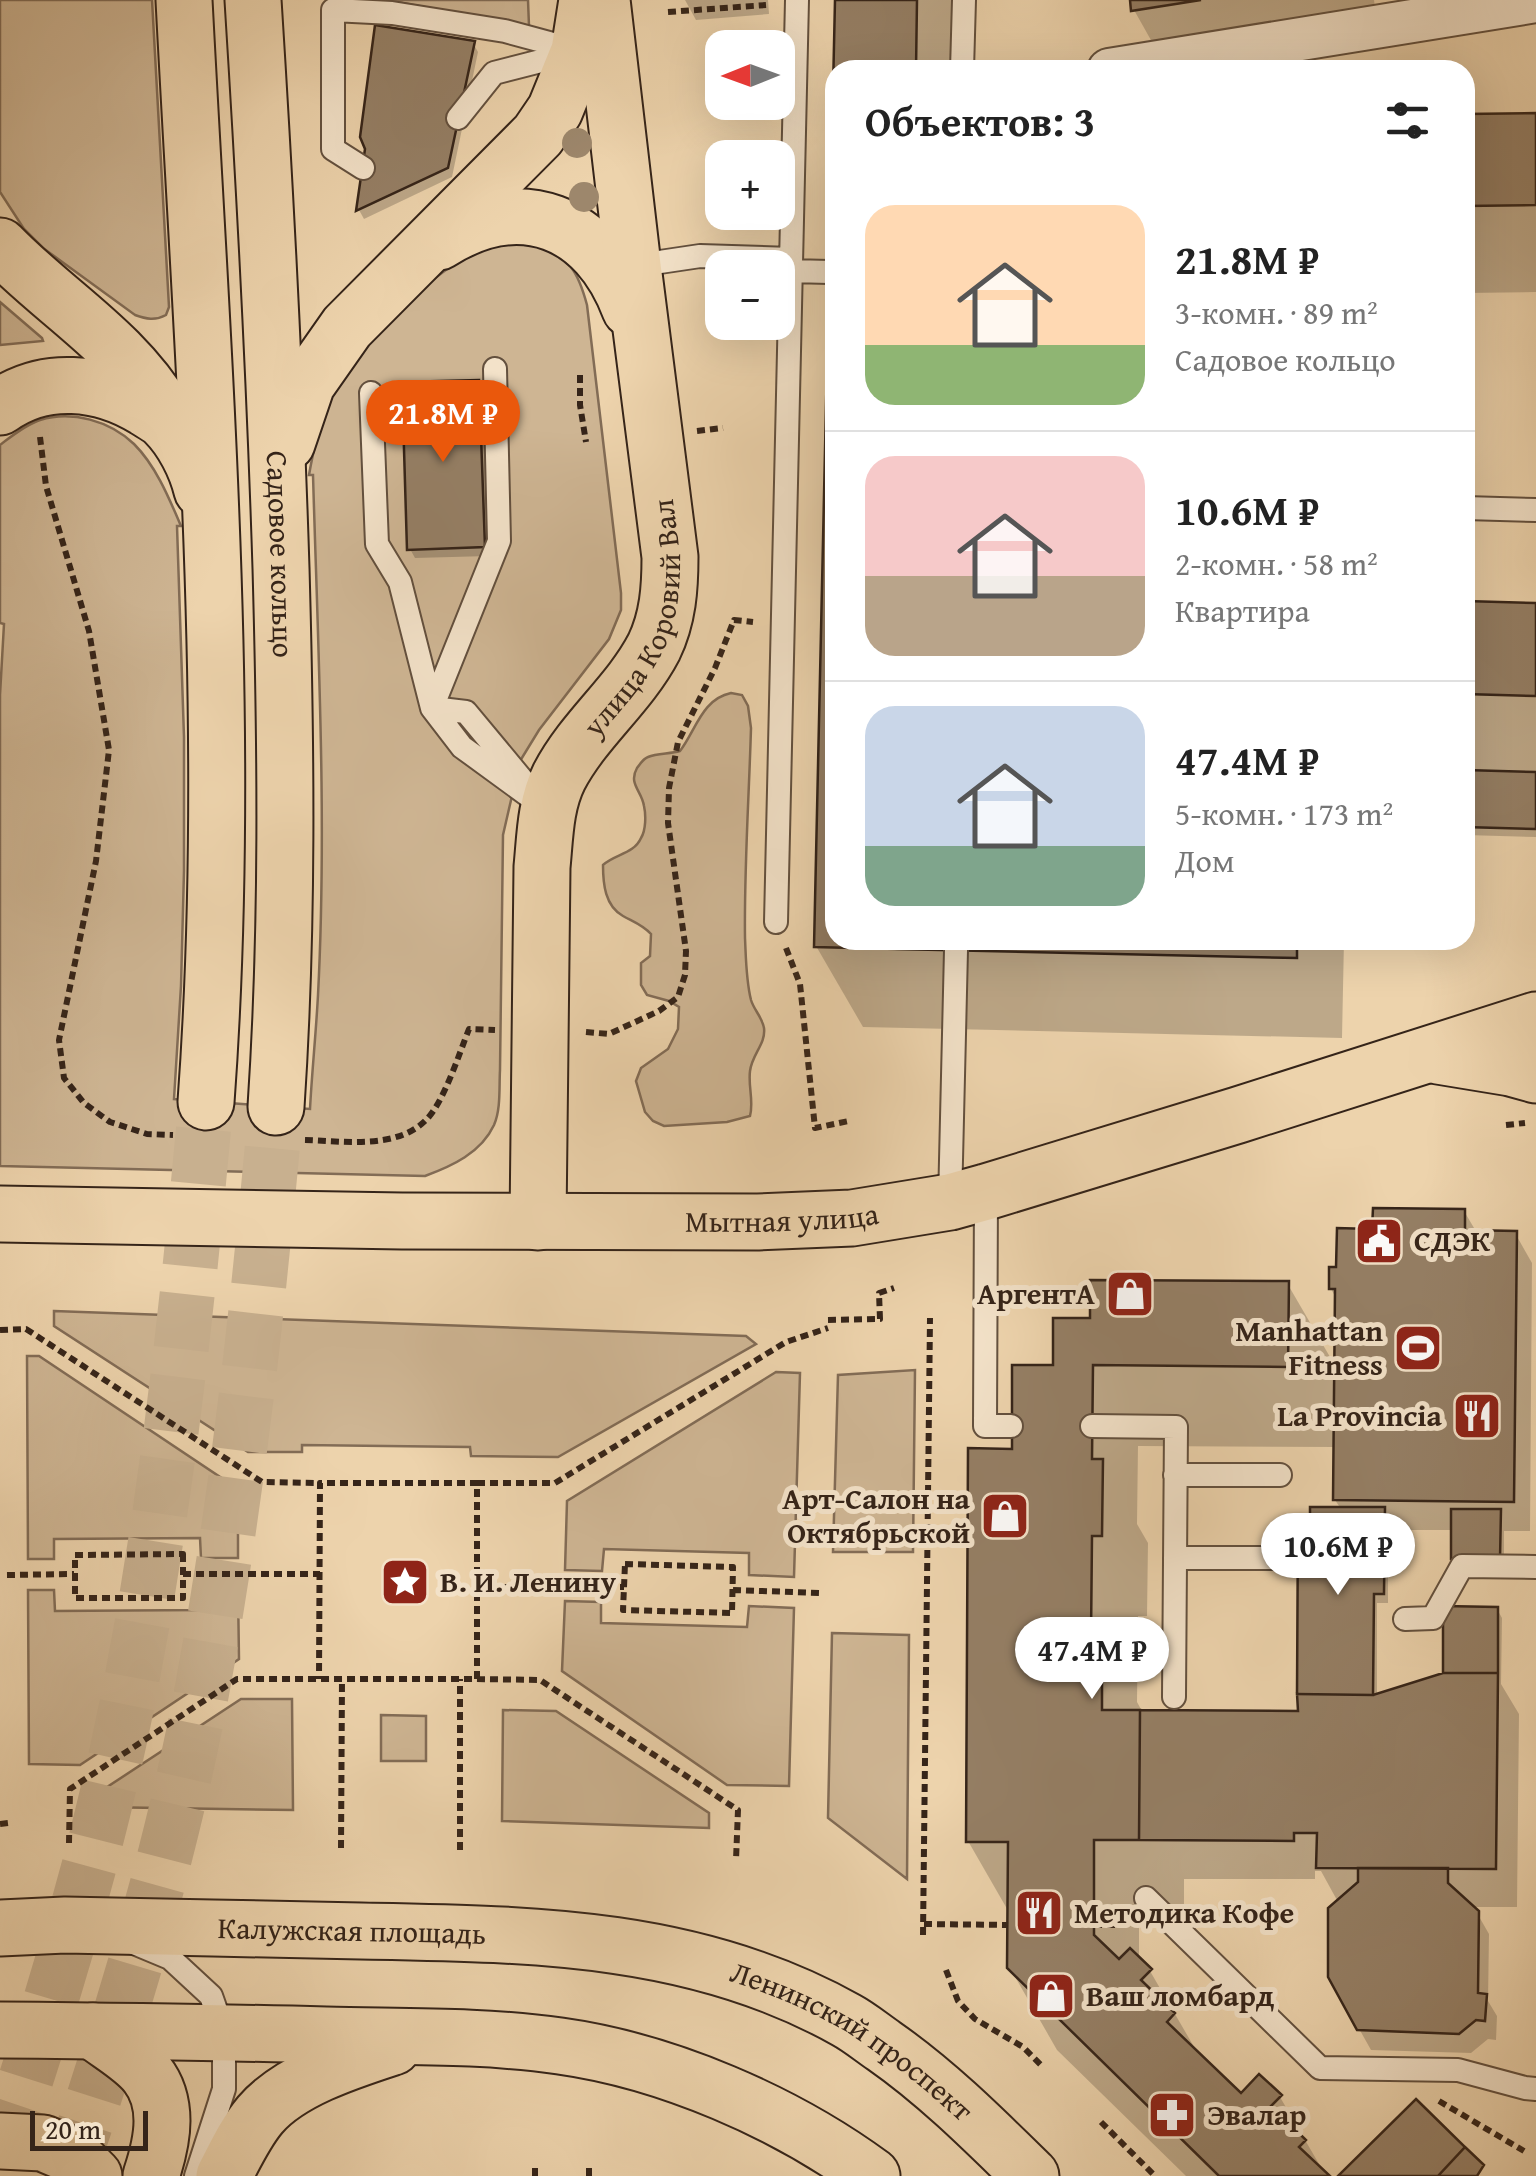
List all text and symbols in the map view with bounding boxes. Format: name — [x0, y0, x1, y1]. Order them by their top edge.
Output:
north arrow — [705, 30, 795, 120]
map controls — [705, 30, 795, 340]
text: Объектов: 3 — [865, 90, 1095, 151]
icon: filters — [1380, 93, 1435, 148]
button: + — [705, 140, 795, 230]
text: 21.8M ₽ — [1175, 228, 1319, 289]
icon: home — [945, 245, 1065, 365]
button: − — [705, 250, 795, 340]
text: 3-комн. · 89 m² — [1175, 289, 1378, 336]
text: Садовое кольцо — [1175, 336, 1396, 383]
pin: 21.8M ₽ — [351, 380, 535, 465]
text: 21.8M ₽ — [388, 389, 498, 436]
street label: Садовое кольцо — [256, 450, 306, 658]
text: 10.6M ₽ — [1175, 479, 1319, 540]
icon: home — [945, 496, 1065, 616]
street label: улица Коровий Вал — [571, 497, 691, 747]
text: 2-комн. · 58 m² — [1175, 540, 1378, 587]
text: Квартира — [1175, 587, 1310, 634]
text: 47.4M ₽ — [1175, 729, 1319, 790]
icon: home — [945, 746, 1065, 866]
text: 5-комн. · 173 m² — [1175, 790, 1393, 837]
text: Дом — [1175, 837, 1235, 884]
street label: Мытная улица — [685, 1191, 882, 1243]
public building icon: СДЭК — [1353, 1215, 1405, 1267]
place label: СДЭК — [1414, 1218, 1490, 1262]
shop icon: АргентА — [1104, 1268, 1156, 1320]
place label: АргентА — [977, 1271, 1095, 1315]
place label: Manhattan Fitness — [1235, 1308, 1383, 1386]
sports icon: Manhattan Fitness — [1392, 1322, 1444, 1374]
restaurant icon: La Provincia — [1451, 1390, 1503, 1442]
place label: La Provincia — [1277, 1393, 1443, 1437]
place label: Арт-Салон на Октябрьской — [782, 1476, 971, 1554]
shop icon: Арт-Салон на Октябрьской — [979, 1490, 1031, 1542]
pin: 10.6M ₽ — [1246, 1513, 1430, 1598]
text: 10.6M ₽ — [1283, 1522, 1393, 1569]
place icon: В. И. Ленину — [379, 1556, 431, 1608]
place label: В. И. Ленину — [440, 1559, 616, 1603]
pin: 47.4M ₽ — [1000, 1617, 1184, 1702]
text: 47.4M ₽ — [1037, 1626, 1147, 1673]
restaurant icon: Методика Кофе — [1013, 1887, 1065, 1939]
place label: Методика Кофе — [1074, 1890, 1294, 1934]
street label: Калужская площадь — [217, 1905, 487, 1955]
street label: Ленинский проспект — [725, 1949, 984, 2131]
shop icon: Ваш ломбард — [1025, 1970, 1077, 2022]
place label: Ваш ломбард — [1086, 1973, 1274, 2017]
pharmacy icon: Эвалар — [1146, 2089, 1198, 2141]
place label: Эвалар — [1207, 2092, 1306, 2136]
scale bar — [30, 2106, 148, 2150]
text: 20 m — [45, 2108, 101, 2149]

